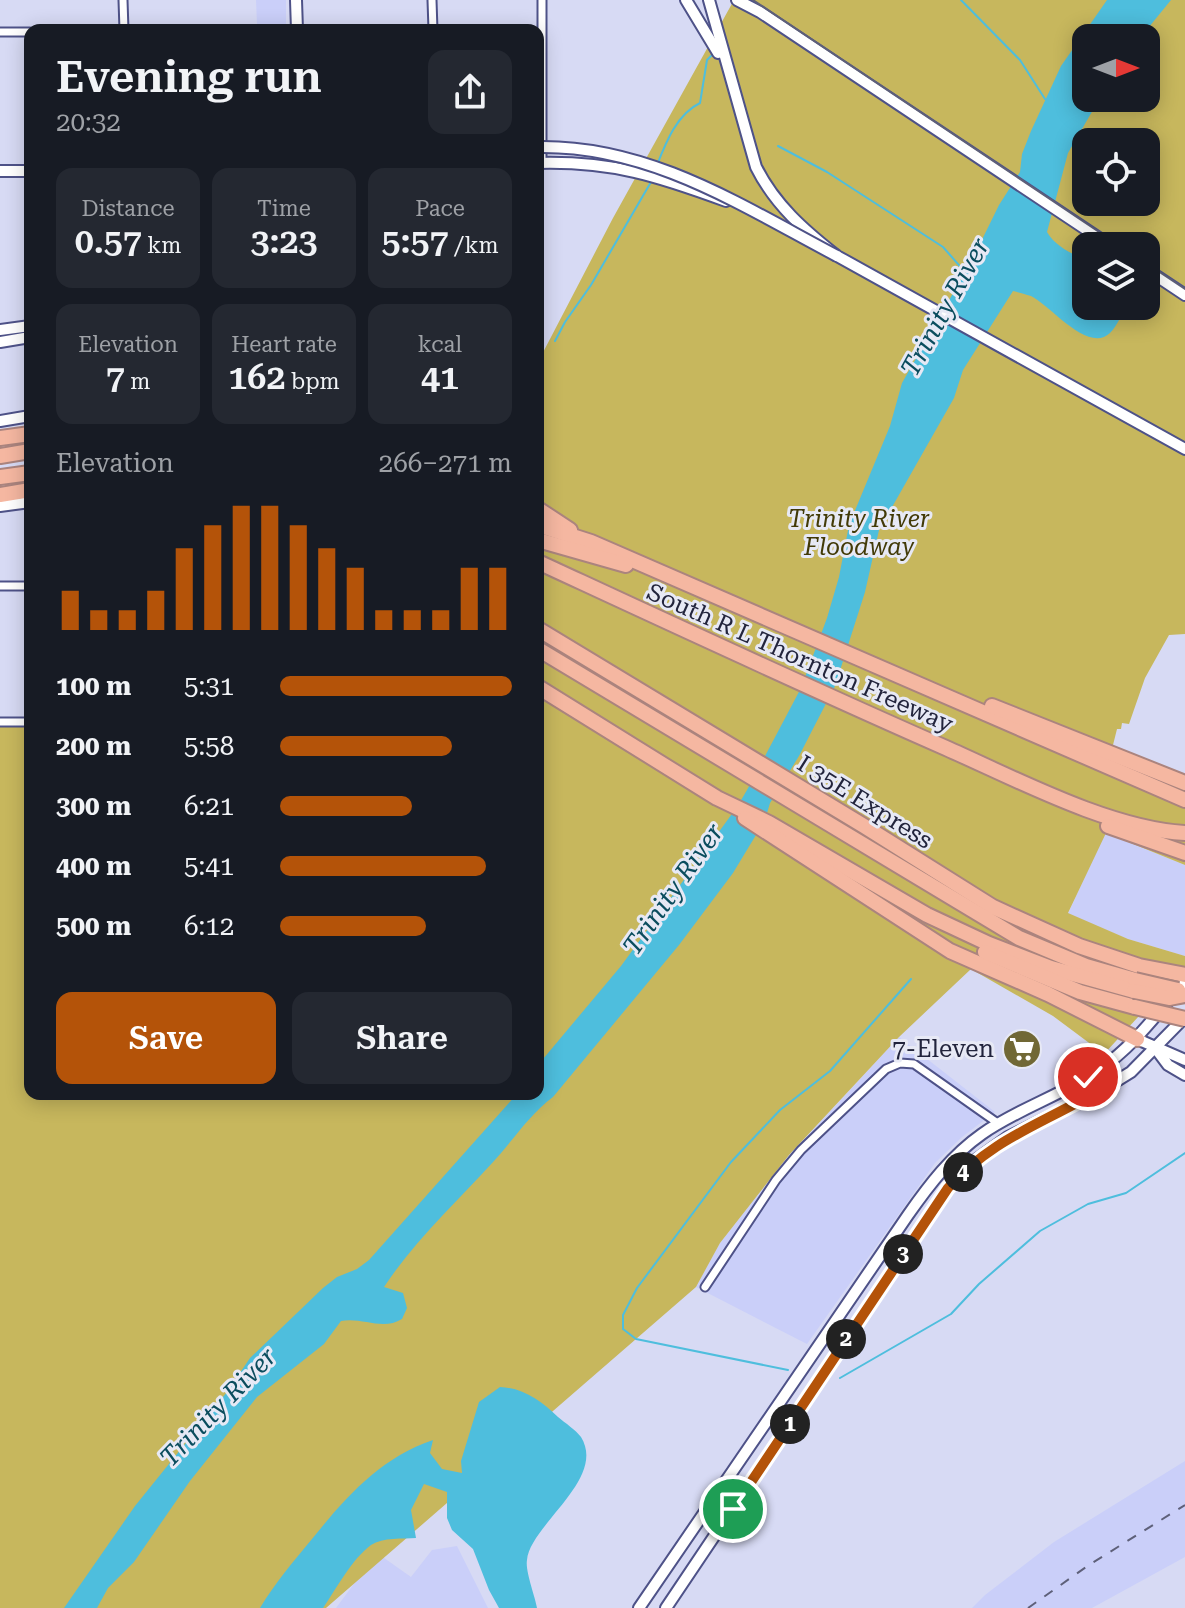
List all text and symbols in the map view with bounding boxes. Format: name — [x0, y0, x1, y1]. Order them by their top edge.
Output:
north arrow — [1072, 24, 1160, 112]
map controls — [1072, 24, 1160, 320]
button: share — [428, 50, 512, 134]
text: Evening run — [56, 51, 322, 103]
text: 20:32 — [56, 107, 121, 137]
button: locate — [1072, 128, 1160, 216]
text: Distance — [81, 196, 175, 221]
text: Time — [257, 196, 311, 221]
text: Pace — [415, 196, 465, 221]
text: 0.57 — [75, 221, 142, 261]
text: 3:23 — [250, 221, 318, 261]
text: 5:57 — [381, 221, 449, 261]
water label: Trinity River — [895, 232, 995, 382]
button: layers — [1072, 232, 1160, 320]
text: km — [142, 233, 181, 258]
text: /km — [449, 233, 499, 258]
text: Elevation — [78, 332, 178, 357]
text: Heart rate — [231, 332, 337, 357]
text: kcal — [418, 332, 462, 357]
text: 7 — [106, 357, 125, 397]
text: 162 — [228, 357, 285, 397]
text: 41 — [421, 357, 459, 397]
text: m — [125, 369, 150, 394]
text: bpm — [285, 369, 340, 394]
text: Elevation — [56, 448, 174, 478]
text: 266–271 m — [379, 448, 512, 478]
park label: Trinity River Floodway — [788, 505, 930, 561]
street label: South R L Thornton Freeway — [643, 578, 958, 739]
text: 100 m — [56, 671, 131, 701]
text: 5:31 — [184, 671, 234, 701]
text: 200 m — [56, 731, 131, 761]
text: 5:58 — [184, 731, 234, 761]
street label: I 35E Express — [792, 749, 938, 855]
text: 300 m — [56, 791, 131, 821]
text: 6:21 — [184, 791, 234, 821]
water label: Trinity River — [617, 817, 729, 961]
text: 400 m — [56, 851, 131, 881]
text: 5:41 — [184, 851, 234, 881]
text: 500 m — [56, 911, 131, 941]
text: 6:12 — [184, 911, 234, 941]
button: Save — [56, 992, 276, 1084]
button: Share — [292, 992, 512, 1084]
supermarket icon: 7-Eleven — [1001, 1028, 1043, 1070]
place label: 7-Eleven — [892, 1035, 994, 1063]
pin — [1054, 1043, 1122, 1111]
icon: check — [1066, 1055, 1110, 1099]
pin: 4 — [943, 1152, 983, 1192]
text: 4 — [957, 1159, 969, 1184]
pin: 3 — [883, 1234, 923, 1274]
text: 3 — [897, 1241, 909, 1266]
pin: 2 — [826, 1319, 866, 1359]
text: 2 — [840, 1326, 852, 1351]
water label: Trinity River — [154, 1341, 282, 1473]
pin: 1 — [770, 1404, 810, 1444]
text: 1 — [784, 1411, 796, 1436]
pin — [699, 1475, 767, 1543]
icon: arrive — [711, 1487, 755, 1531]

